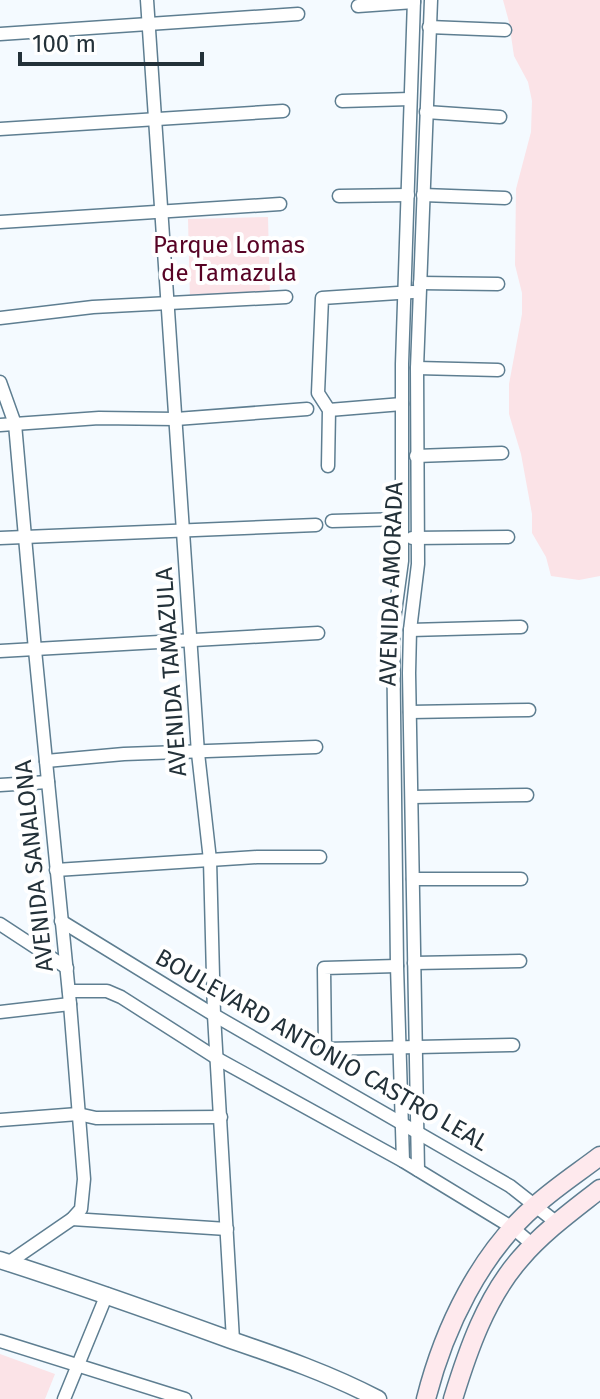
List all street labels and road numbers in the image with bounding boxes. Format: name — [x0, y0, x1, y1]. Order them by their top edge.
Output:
street label: AVENIDA AMORADA — [373, 481, 409, 687]
street label: AVENIDA TAMAZULA — [150, 566, 192, 778]
street label: AVENIDA SANALONA — [9, 758, 59, 973]
street label: BOULEVARD ANTONIO CASTRO LEAL — [151, 943, 493, 1157]

